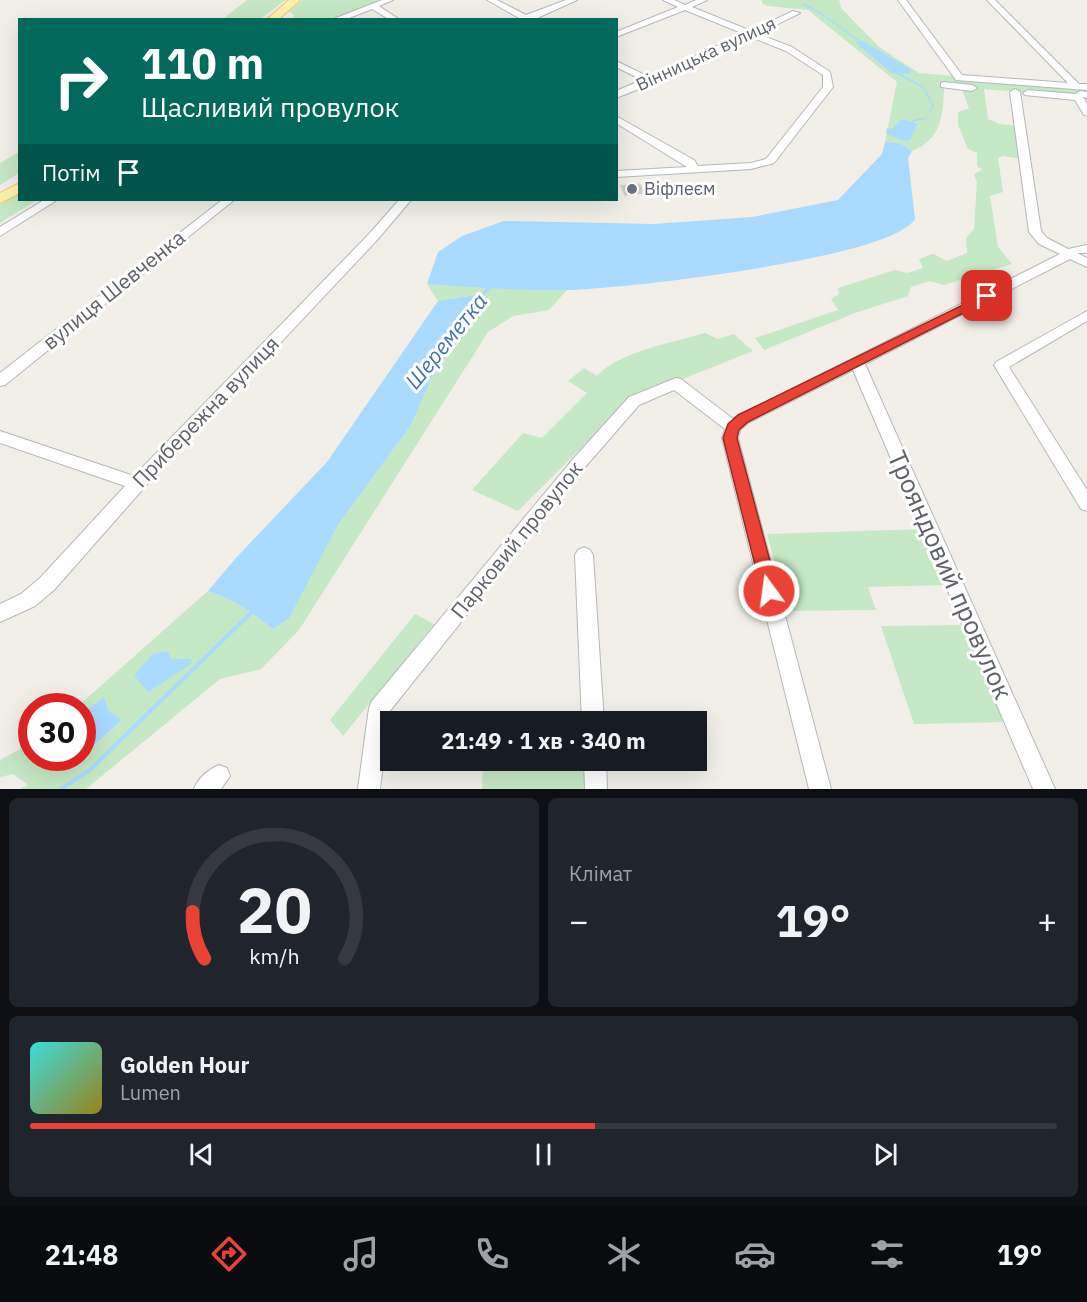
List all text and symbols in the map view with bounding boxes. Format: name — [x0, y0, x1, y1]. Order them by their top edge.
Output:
street label: Вінницька вулиця — [632, 11, 779, 96]
text: 110 m — [141, 36, 264, 91]
icon: right — [42, 42, 120, 120]
text: Щасливий провулок — [141, 89, 399, 124]
icon: arrive — [112, 156, 145, 189]
text: Потім — [42, 158, 100, 187]
place label: Віфлеєм — [644, 177, 716, 200]
marker: Віфлеєм — [625, 182, 639, 196]
street label: вулиця Шевченка — [36, 223, 190, 355]
pin — [961, 270, 1012, 321]
icon: arrive — [970, 279, 1003, 312]
water label: Шереметка — [398, 287, 493, 395]
street label: Прибережна вулиця — [126, 330, 285, 493]
street label: Трояндовий провулок — [881, 445, 1021, 704]
street label: Парковий провулок — [444, 455, 589, 624]
position arrow — [737, 559, 801, 623]
speed limit sign: 30 — [18, 693, 96, 771]
text: 21:49 · 1 хв · 340 m — [441, 726, 646, 755]
text: Клімат — [569, 860, 632, 887]
text: 20 — [237, 869, 311, 950]
text: 19° — [775, 891, 851, 949]
text: − — [569, 899, 589, 942]
text: + — [1037, 899, 1057, 942]
text: km/h — [249, 943, 299, 971]
text: Golden Hour — [120, 1050, 249, 1079]
text: Lumen — [120, 1079, 181, 1106]
icon: previous — [185, 1138, 218, 1171]
icon: pause — [527, 1138, 560, 1171]
icon: next — [869, 1138, 902, 1171]
icon: directions — [208, 1233, 250, 1275]
icon: music — [340, 1233, 382, 1275]
icon: phone — [471, 1233, 513, 1275]
icon: climate — [603, 1233, 645, 1275]
icon: car — [734, 1233, 776, 1275]
icon: filters — [866, 1233, 908, 1275]
text: 21:48 — [45, 1237, 118, 1272]
text: 19° — [997, 1237, 1042, 1272]

